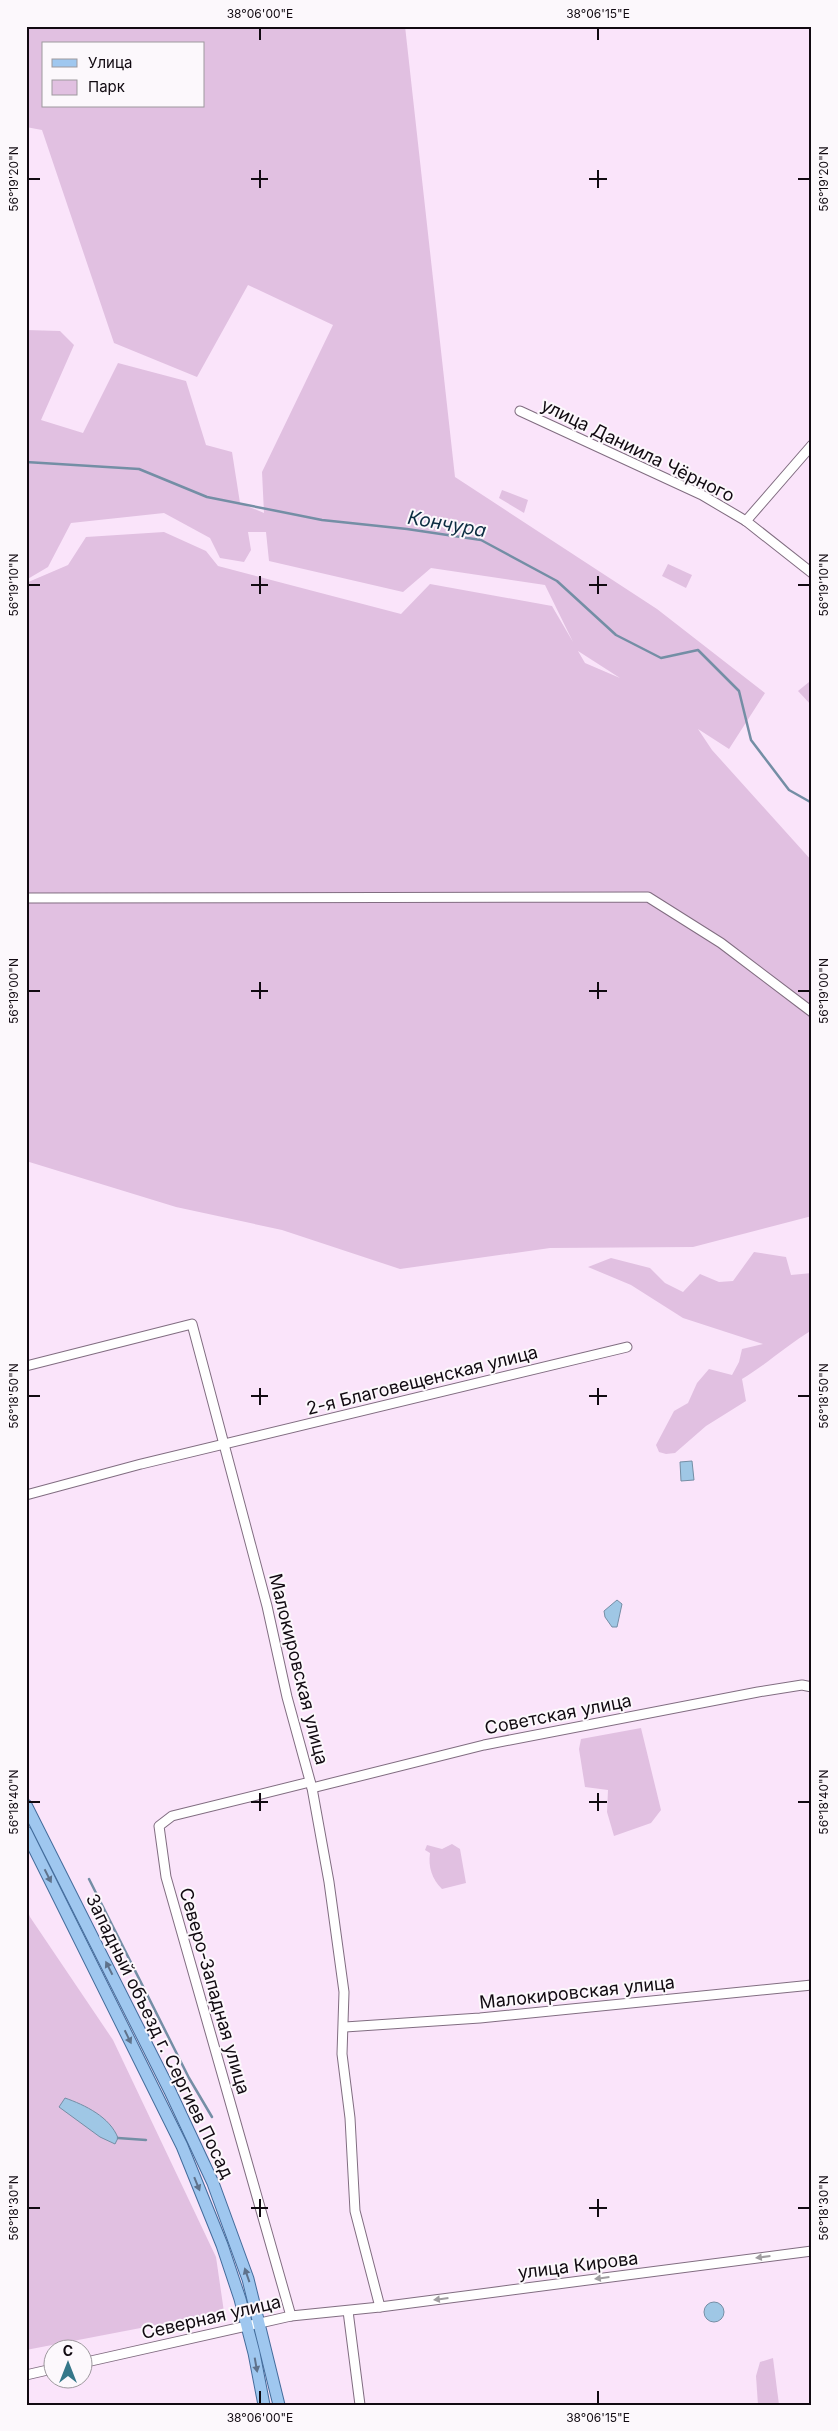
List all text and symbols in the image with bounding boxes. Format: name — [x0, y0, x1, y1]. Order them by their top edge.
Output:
text: 38°06'00"E — [227, 6, 293, 21]
text: 38°06'15"E — [566, 6, 630, 21]
legend — [42, 42, 205, 108]
text: Улица — [88, 53, 132, 72]
text: Парк — [88, 77, 125, 96]
text: 56°19'20"N — [6, 146, 21, 212]
text: 56°19'20"N — [816, 146, 831, 212]
street label: улица Даниила Чёрного — [538, 394, 738, 506]
water label: Кончура — [406, 506, 488, 542]
text: 56°19'10"N — [6, 553, 21, 617]
text: 56°19'10"N — [816, 553, 831, 617]
text: 56°19'00"N — [6, 958, 21, 1024]
text: 56°19'00"N — [816, 958, 831, 1024]
street label: 2-я Благовещенская улица — [304, 1341, 540, 1419]
text: 56°18'50"N — [6, 1363, 21, 1429]
text: 56°18'50"N — [816, 1363, 831, 1429]
street label: Малокировская улица — [265, 1571, 333, 1767]
street label: Советская улица — [483, 1689, 633, 1739]
text: 56°18'40"N — [6, 1769, 21, 1835]
text: 56°18'40"N — [816, 1769, 831, 1835]
one-way arrow — [44, 1869, 52, 1883]
street label: Северо-Западная улица — [175, 1885, 255, 2097]
street label: Западный объезд г. Сергиев Посад — [82, 1890, 238, 2182]
one-way arrow — [104, 1961, 112, 1975]
street label: Малокировская улица — [478, 1971, 676, 2013]
one-way arrow — [125, 2030, 133, 2044]
text: 56°18'30"N — [6, 2175, 21, 2241]
text: 56°18'30"N — [816, 2175, 831, 2241]
one-way arrow — [194, 2177, 202, 2191]
street label: улица Кирова — [517, 2247, 639, 2283]
one-way arrow — [755, 2253, 771, 2261]
one-way arrow — [243, 2268, 250, 2283]
one-way arrow — [594, 2274, 610, 2282]
street label: Северная улица — [139, 2291, 283, 2343]
one-way arrow — [433, 2295, 449, 2303]
north arrow — [42, 2338, 92, 2388]
text: С — [63, 2342, 73, 2359]
one-way arrow — [253, 2357, 261, 2373]
text: 38°06'00"E — [227, 2410, 293, 2425]
text: 38°06'15"E — [566, 2410, 630, 2425]

